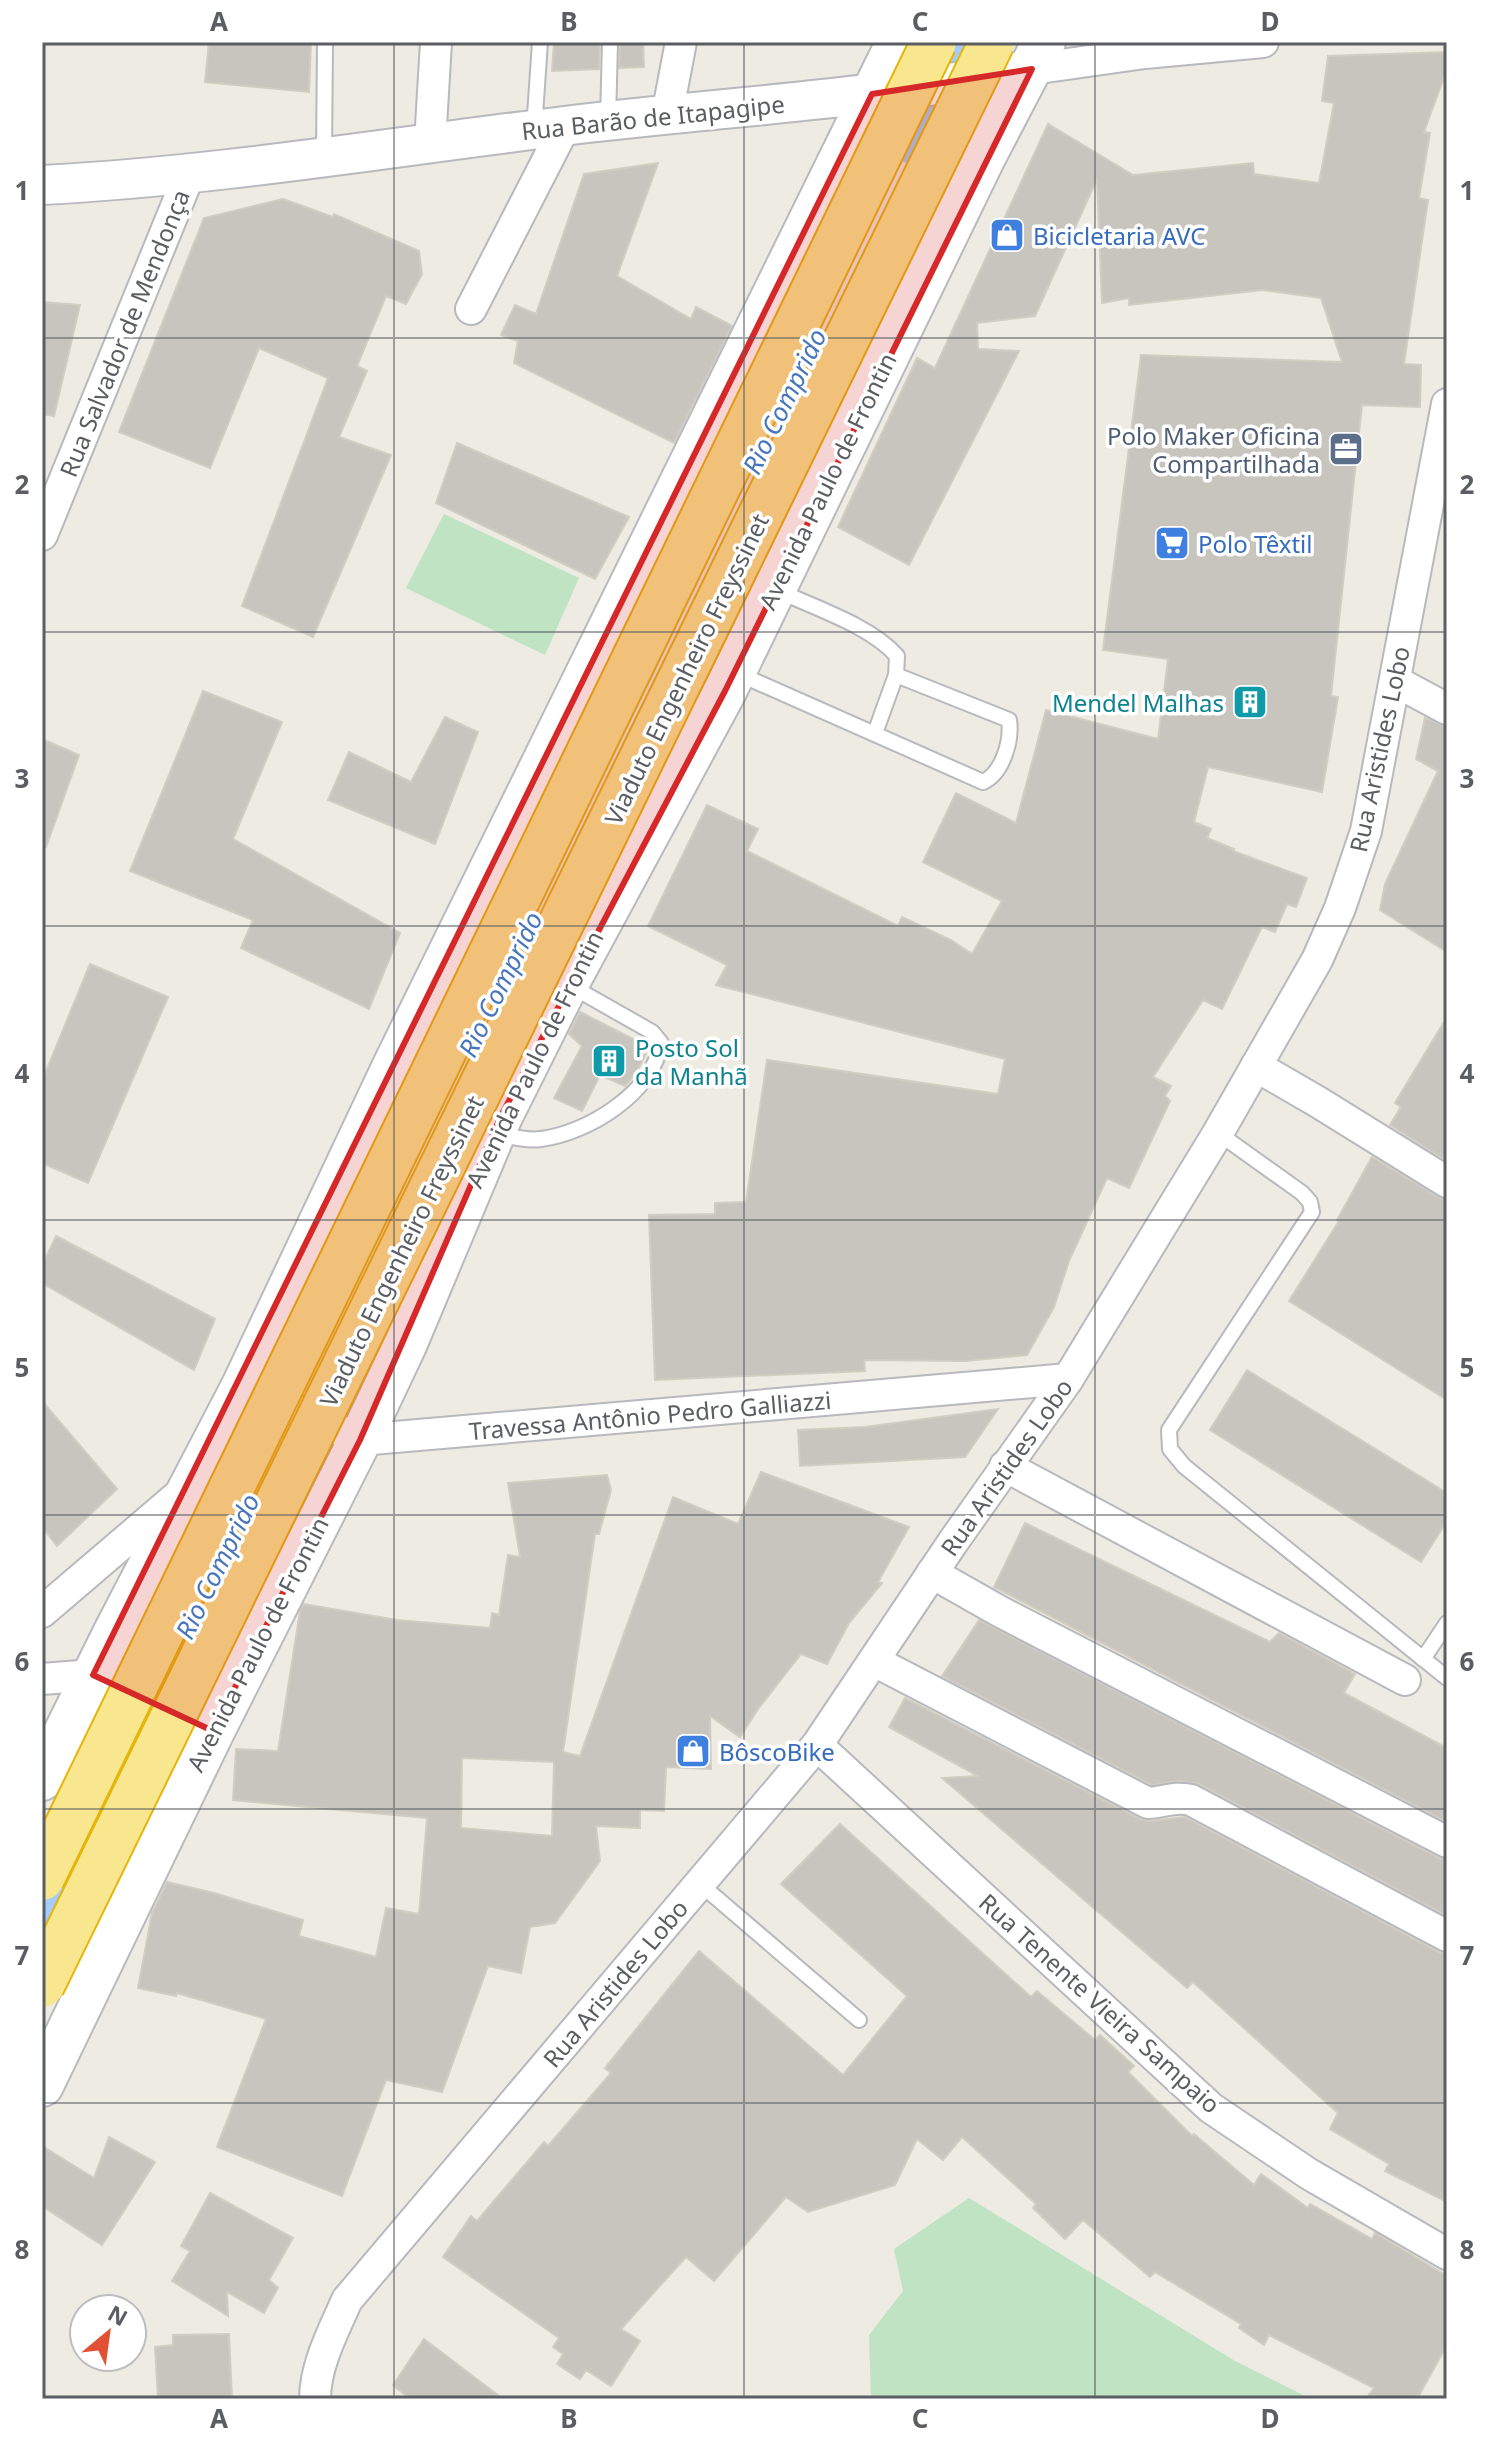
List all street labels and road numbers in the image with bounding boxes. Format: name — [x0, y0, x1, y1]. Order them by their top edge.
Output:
street label: Rua Barão de Itapagipe — [520, 87, 786, 147]
street label: Rua Salvador de Mendonça — [51, 184, 197, 482]
street label: Avenida Paulo de Frontin — [750, 347, 904, 615]
street label: Viaduto Engenheiro Freyssinet — [596, 508, 776, 830]
street label: Rua Aristides Lobo — [1341, 643, 1417, 855]
street label: Avenida Paulo de Frontin — [457, 925, 611, 1193]
street label: Viaduto Engenheiro Freyssinet — [311, 1090, 491, 1412]
street label: Rua Aristides Lobo — [932, 1372, 1080, 1562]
street label: Travessa Antônio Pedro Galliazzi — [468, 1383, 832, 1447]
street label: Avenida Paulo de Frontin — [178, 1511, 336, 1777]
street label: Rua Tenente Vieira Sampaio — [972, 1886, 1228, 2120]
street label: Rua Aristides Lobo — [535, 1892, 695, 2074]

